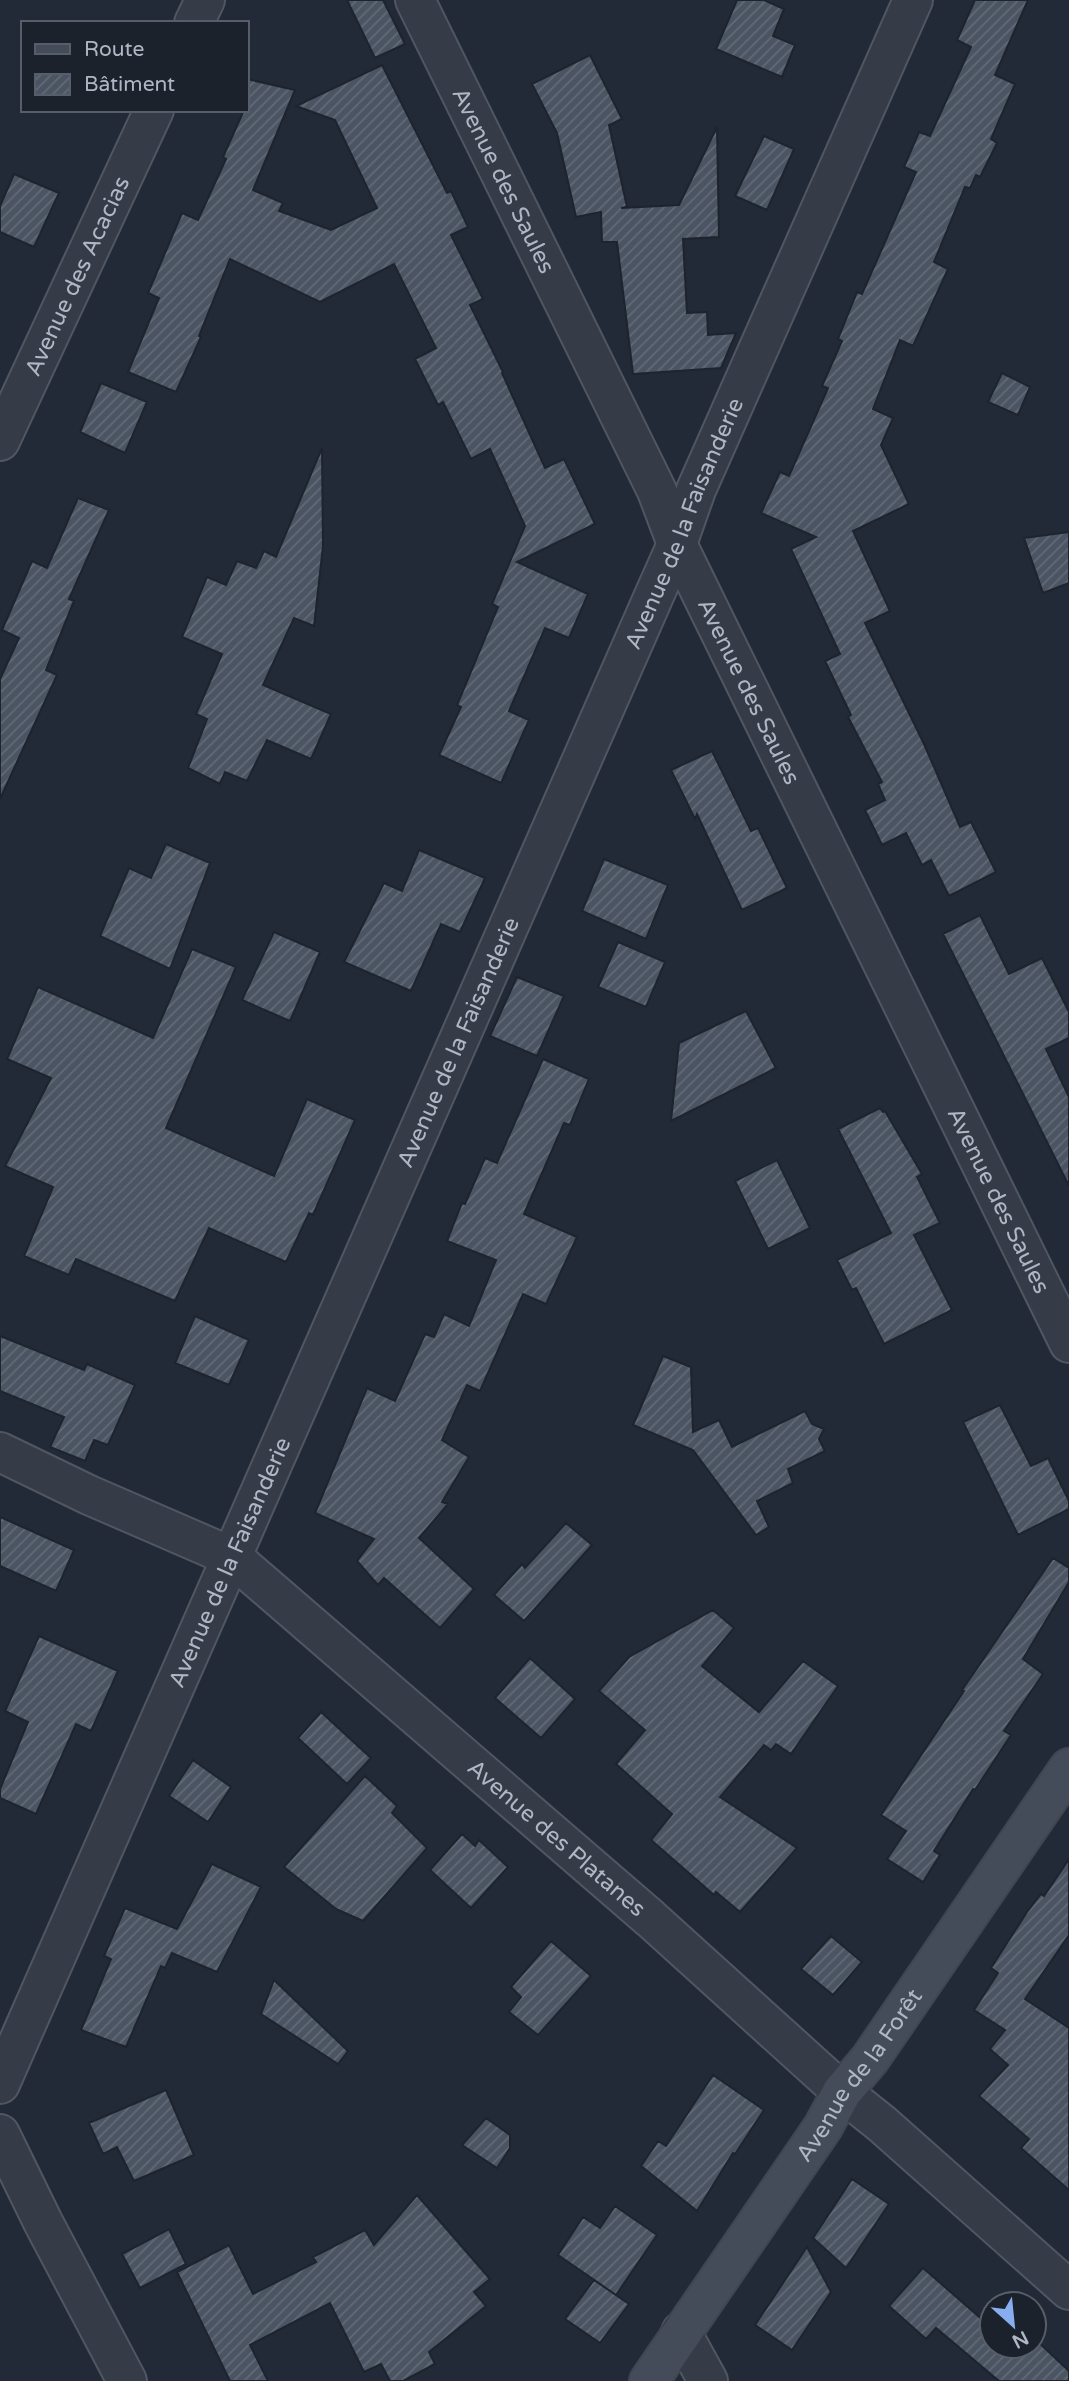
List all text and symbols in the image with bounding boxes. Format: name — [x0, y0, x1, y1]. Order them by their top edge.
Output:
legend — [21, 21, 248, 112]
text: Route — [84, 37, 144, 62]
text: Bâtiment — [84, 72, 175, 97]
street label: Avenue des Saules — [445, 83, 561, 278]
street label: Avenue des Acacias — [19, 172, 136, 381]
street label: Avenue de la Faisanderie — [619, 393, 750, 654]
street label: Avenue des Saules — [691, 594, 806, 789]
street label: Avenue de la Faisanderie — [391, 913, 526, 1172]
street label: Avenue des Saules — [941, 1103, 1056, 1298]
street label: Avenue de la Faisanderie — [163, 1433, 297, 1692]
street label: Avenue des Platanes — [461, 1754, 651, 1923]
street label: Avenue de la Forêt — [790, 1984, 929, 2168]
north arrow — [978, 2290, 1048, 2360]
text: N — [1008, 2326, 1032, 2353]

